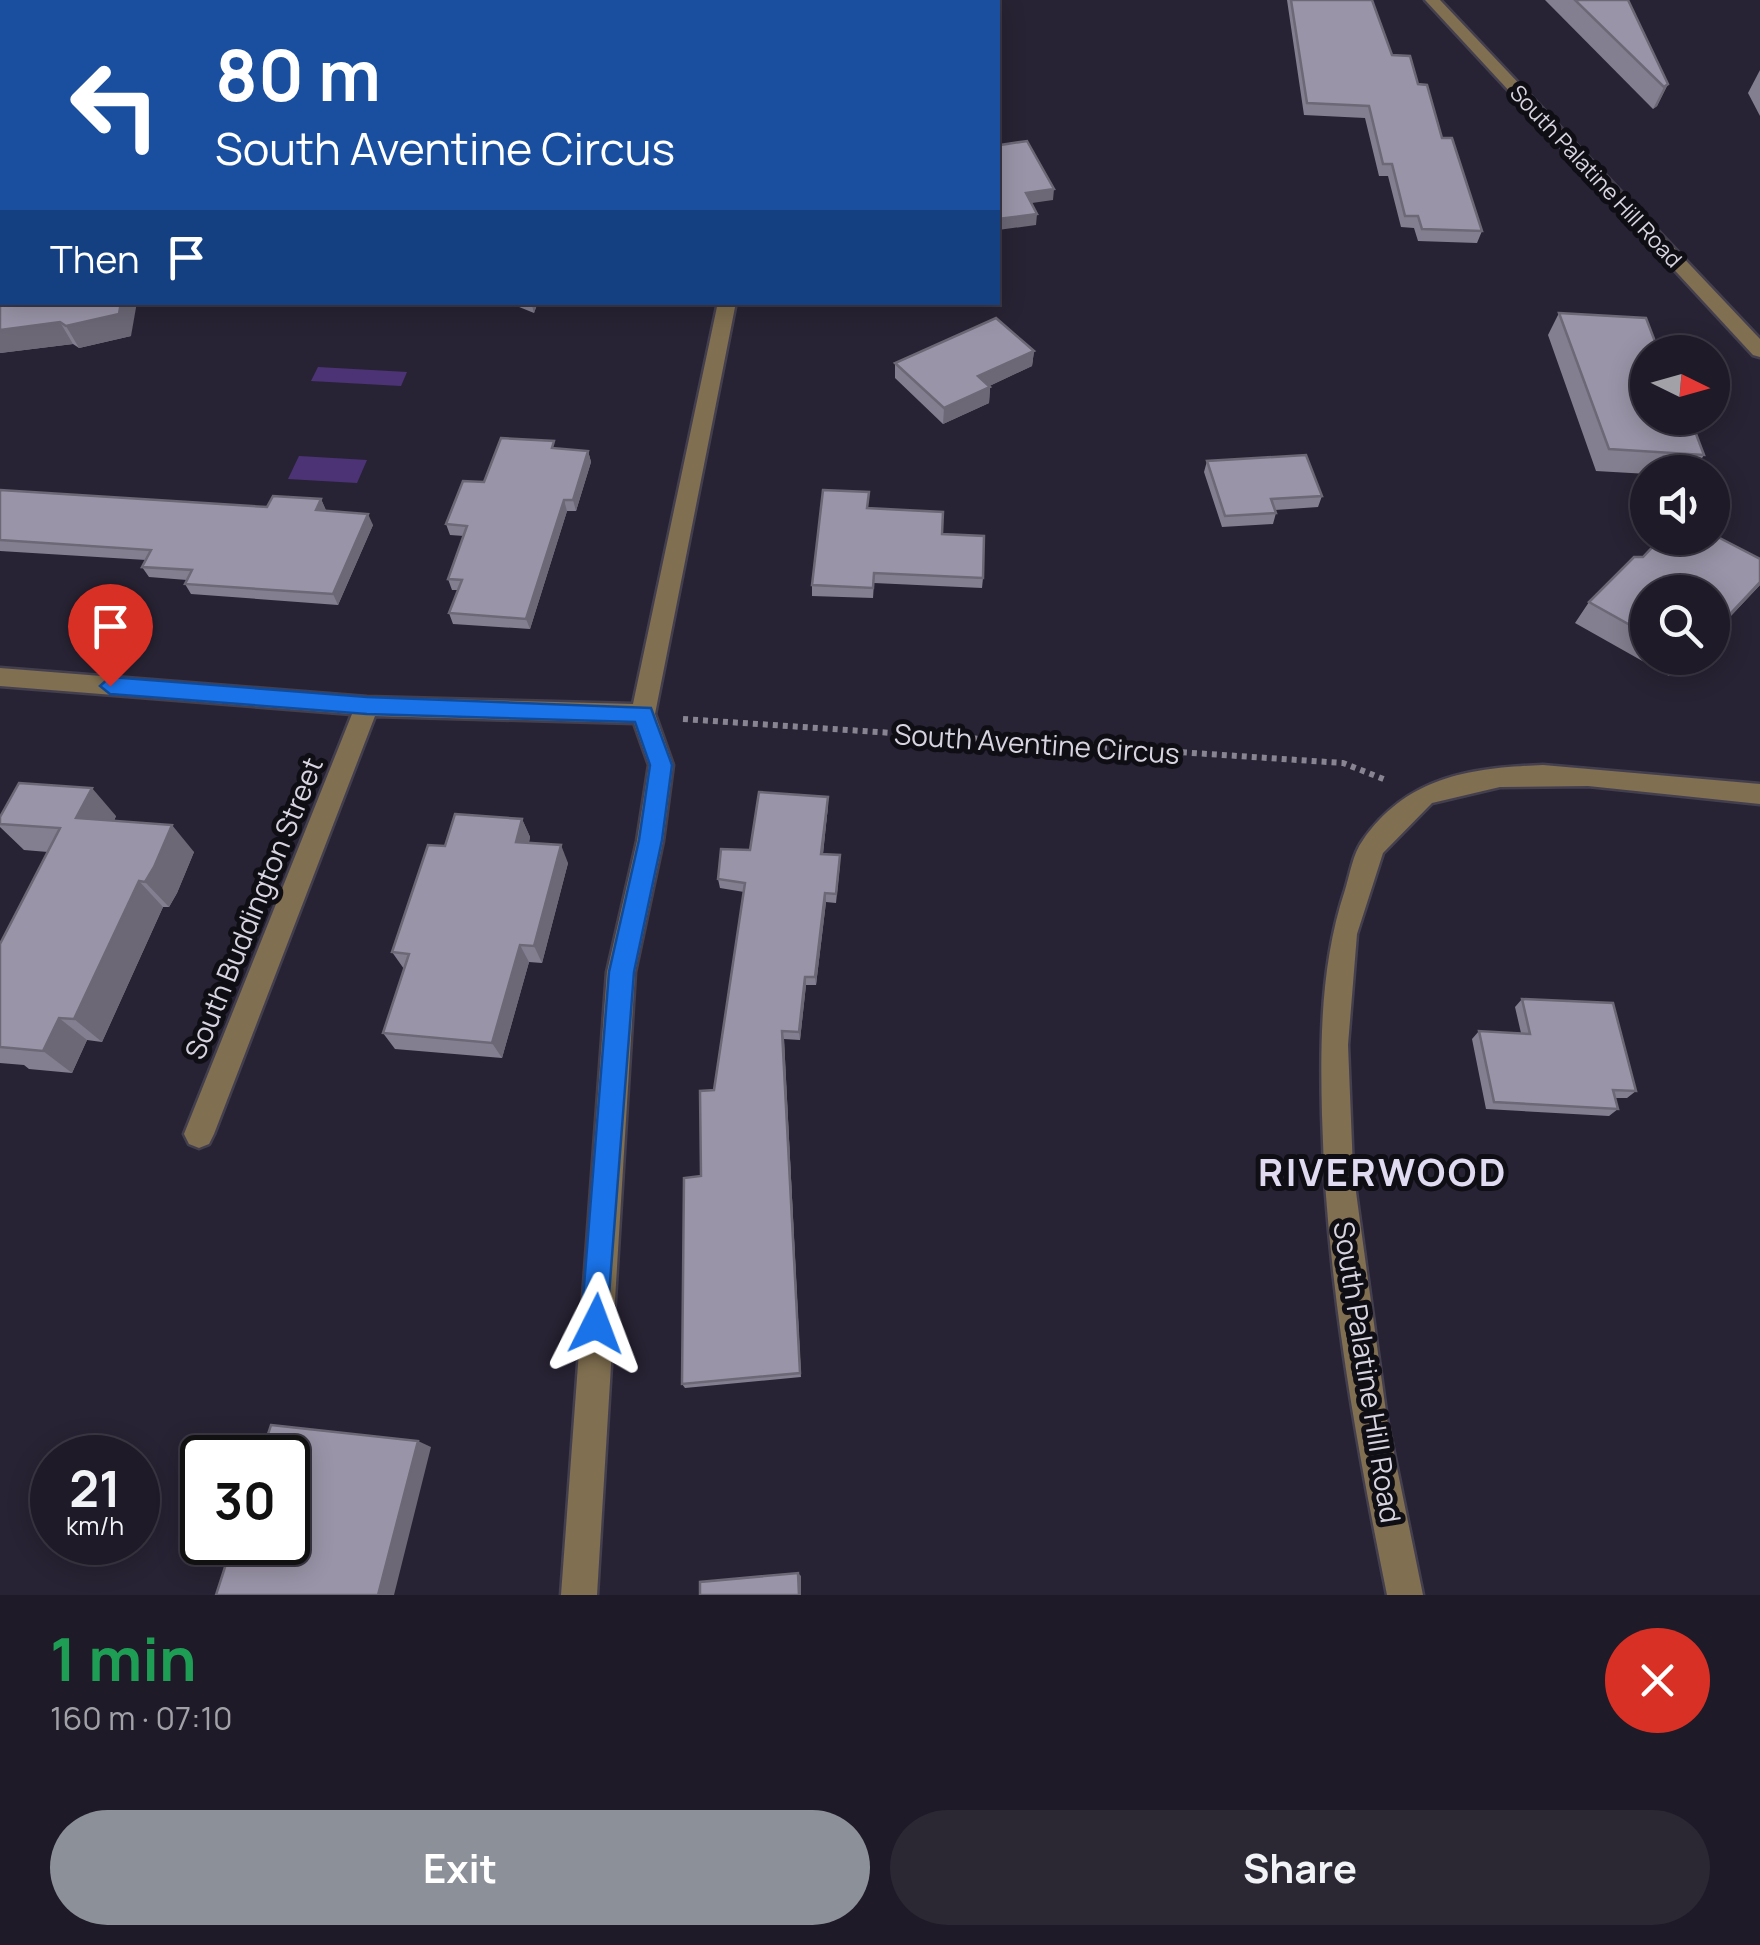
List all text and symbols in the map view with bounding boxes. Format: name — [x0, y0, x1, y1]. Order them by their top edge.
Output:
text: 80 m — [215, 26, 381, 122]
icon: left — [50, 40, 180, 170]
street label: South Palatine Hill Road — [1503, 78, 1689, 274]
text: South Aventine Circus — [215, 117, 675, 179]
icon: arrive — [159, 230, 214, 285]
text: Then — [50, 232, 139, 284]
north arrow — [1630, 335, 1730, 435]
map controls — [1630, 335, 1730, 675]
button: sound — [1630, 455, 1730, 555]
button: search — [1630, 575, 1730, 675]
pin — [68, 584, 153, 687]
icon: arrive — [83, 599, 138, 654]
street label: South Aventine Circus — [893, 714, 1181, 772]
street label: South Buddington Street — [175, 751, 331, 1065]
district label: RIVERWOOD — [1258, 1145, 1508, 1197]
street label: South Palatine Hill Road — [1325, 1218, 1411, 1526]
position arrow — [544, 1272, 648, 1376]
speed limit sign: 30 — [180, 1435, 310, 1565]
text: 21 — [69, 1454, 121, 1522]
text: km/h — [66, 1508, 124, 1543]
text: 1 min — [50, 1617, 197, 1699]
button: close — [1605, 1628, 1710, 1733]
text: 160 m · 07:10 — [50, 1696, 233, 1740]
button: Exit — [50, 1810, 870, 1925]
button: Share — [890, 1810, 1710, 1925]

